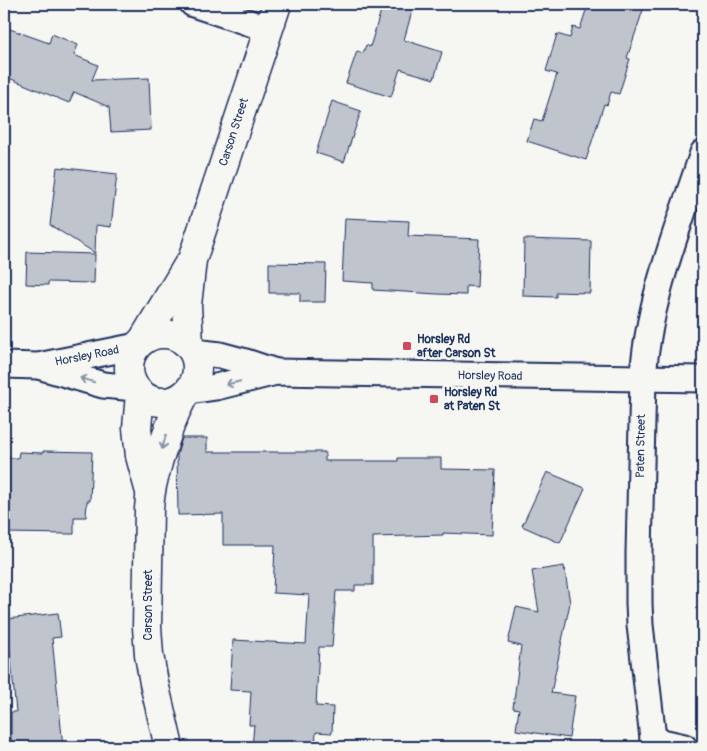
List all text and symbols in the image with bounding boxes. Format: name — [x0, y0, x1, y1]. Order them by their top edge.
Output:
street label: Carson Street — [216, 96, 252, 168]
place label: Horsley Rd after Carson St — [417, 332, 496, 361]
marker: Horsley Rd after Carson St — [401, 340, 413, 352]
street label: Horsley Road — [54, 342, 120, 370]
street label: Horsley Road — [457, 368, 523, 384]
one-way arrow — [79, 375, 95, 385]
one-way arrow — [225, 379, 241, 388]
place label: Horsley Rd at Paten St — [444, 385, 501, 414]
marker: Horsley Rd at Paten St — [428, 393, 440, 405]
street label: Paten Street — [633, 414, 649, 478]
one-way arrow — [159, 433, 169, 449]
street label: Carson Street — [141, 569, 156, 640]

